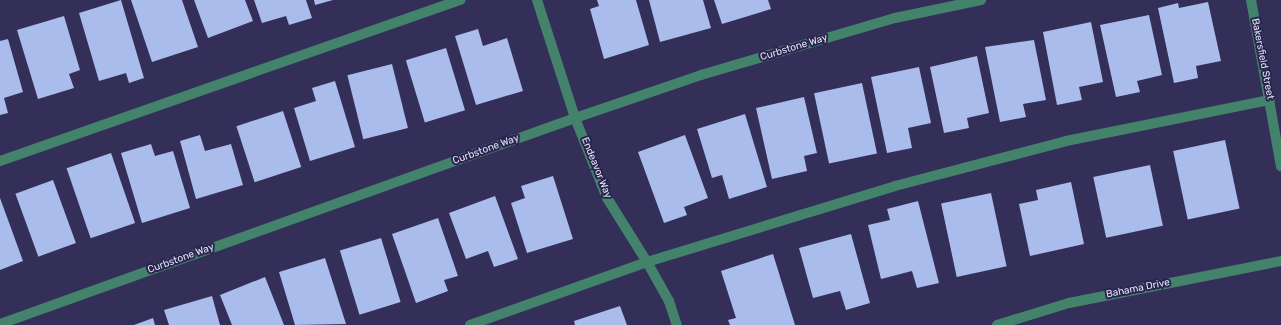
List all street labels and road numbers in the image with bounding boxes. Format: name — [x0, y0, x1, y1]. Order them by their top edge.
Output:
street label: Bakersfield Street — [1248, 17, 1276, 101]
street label: Curbstone Way — [759, 32, 829, 64]
street label: Curbstone Way — [451, 132, 521, 168]
street label: Endeavor Way — [578, 136, 614, 200]
street label: Curbstone Way — [146, 241, 216, 277]
street label: Bahama Drive — [1105, 277, 1171, 301]

